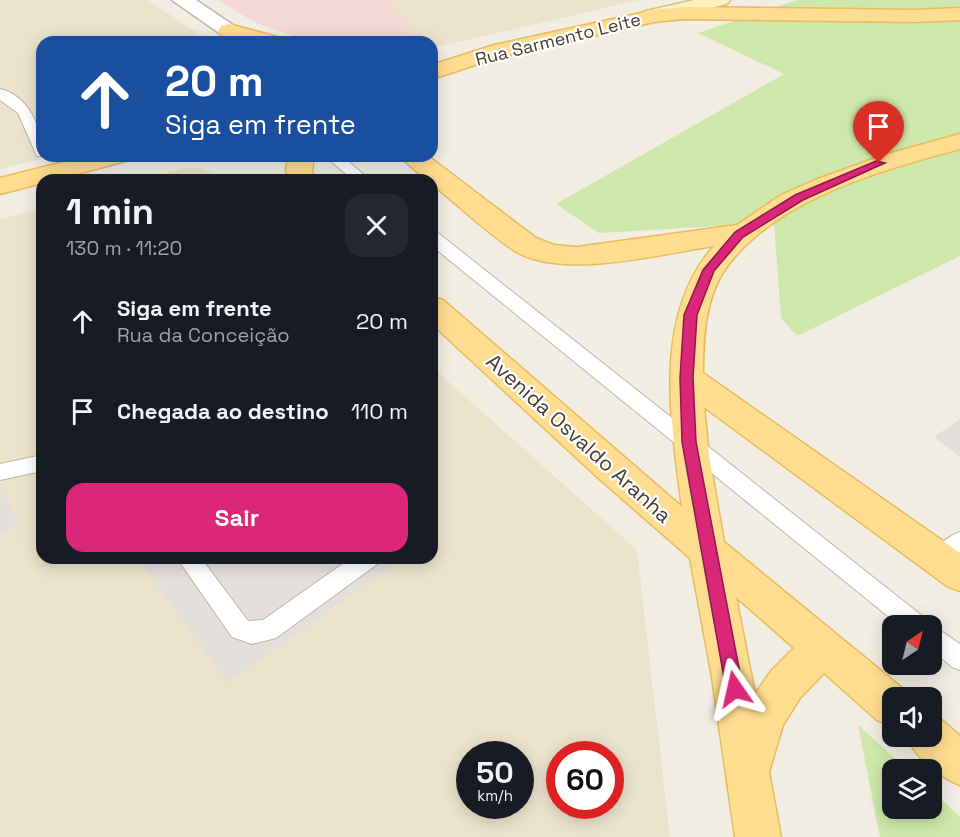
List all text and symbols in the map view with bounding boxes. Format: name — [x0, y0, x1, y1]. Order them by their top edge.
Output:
street label: Rua Sarmento Leite — [473, 7, 643, 71]
text: 20 m — [165, 55, 264, 108]
icon: ahead — [66, 60, 144, 138]
pin — [853, 101, 904, 163]
text: Siga em frente — [165, 107, 356, 142]
icon: arrive — [862, 110, 895, 143]
text: 1 min — [66, 189, 154, 235]
button: close — [345, 194, 408, 257]
text: 130 m · 11:20 — [66, 235, 182, 261]
text: Siga em frente — [117, 294, 272, 322]
icon: ahead — [66, 305, 99, 338]
text: 20 m — [356, 307, 408, 335]
text: Rua da Conceição — [117, 322, 290, 348]
street label: Avenida Osvaldo Aranha — [481, 348, 677, 528]
icon: arrive — [66, 395, 99, 428]
text: Chegada ao destino — [117, 397, 329, 425]
text: 110 m — [351, 397, 408, 425]
button: Sair — [66, 483, 408, 552]
north arrow — [882, 615, 942, 675]
map controls — [882, 615, 942, 819]
position arrow — [703, 657, 767, 721]
button: sound — [882, 687, 942, 747]
speed limit sign: 60 — [546, 741, 624, 819]
text: 50 — [476, 753, 514, 792]
button: layers — [882, 759, 942, 819]
text: km/h — [477, 786, 513, 805]

